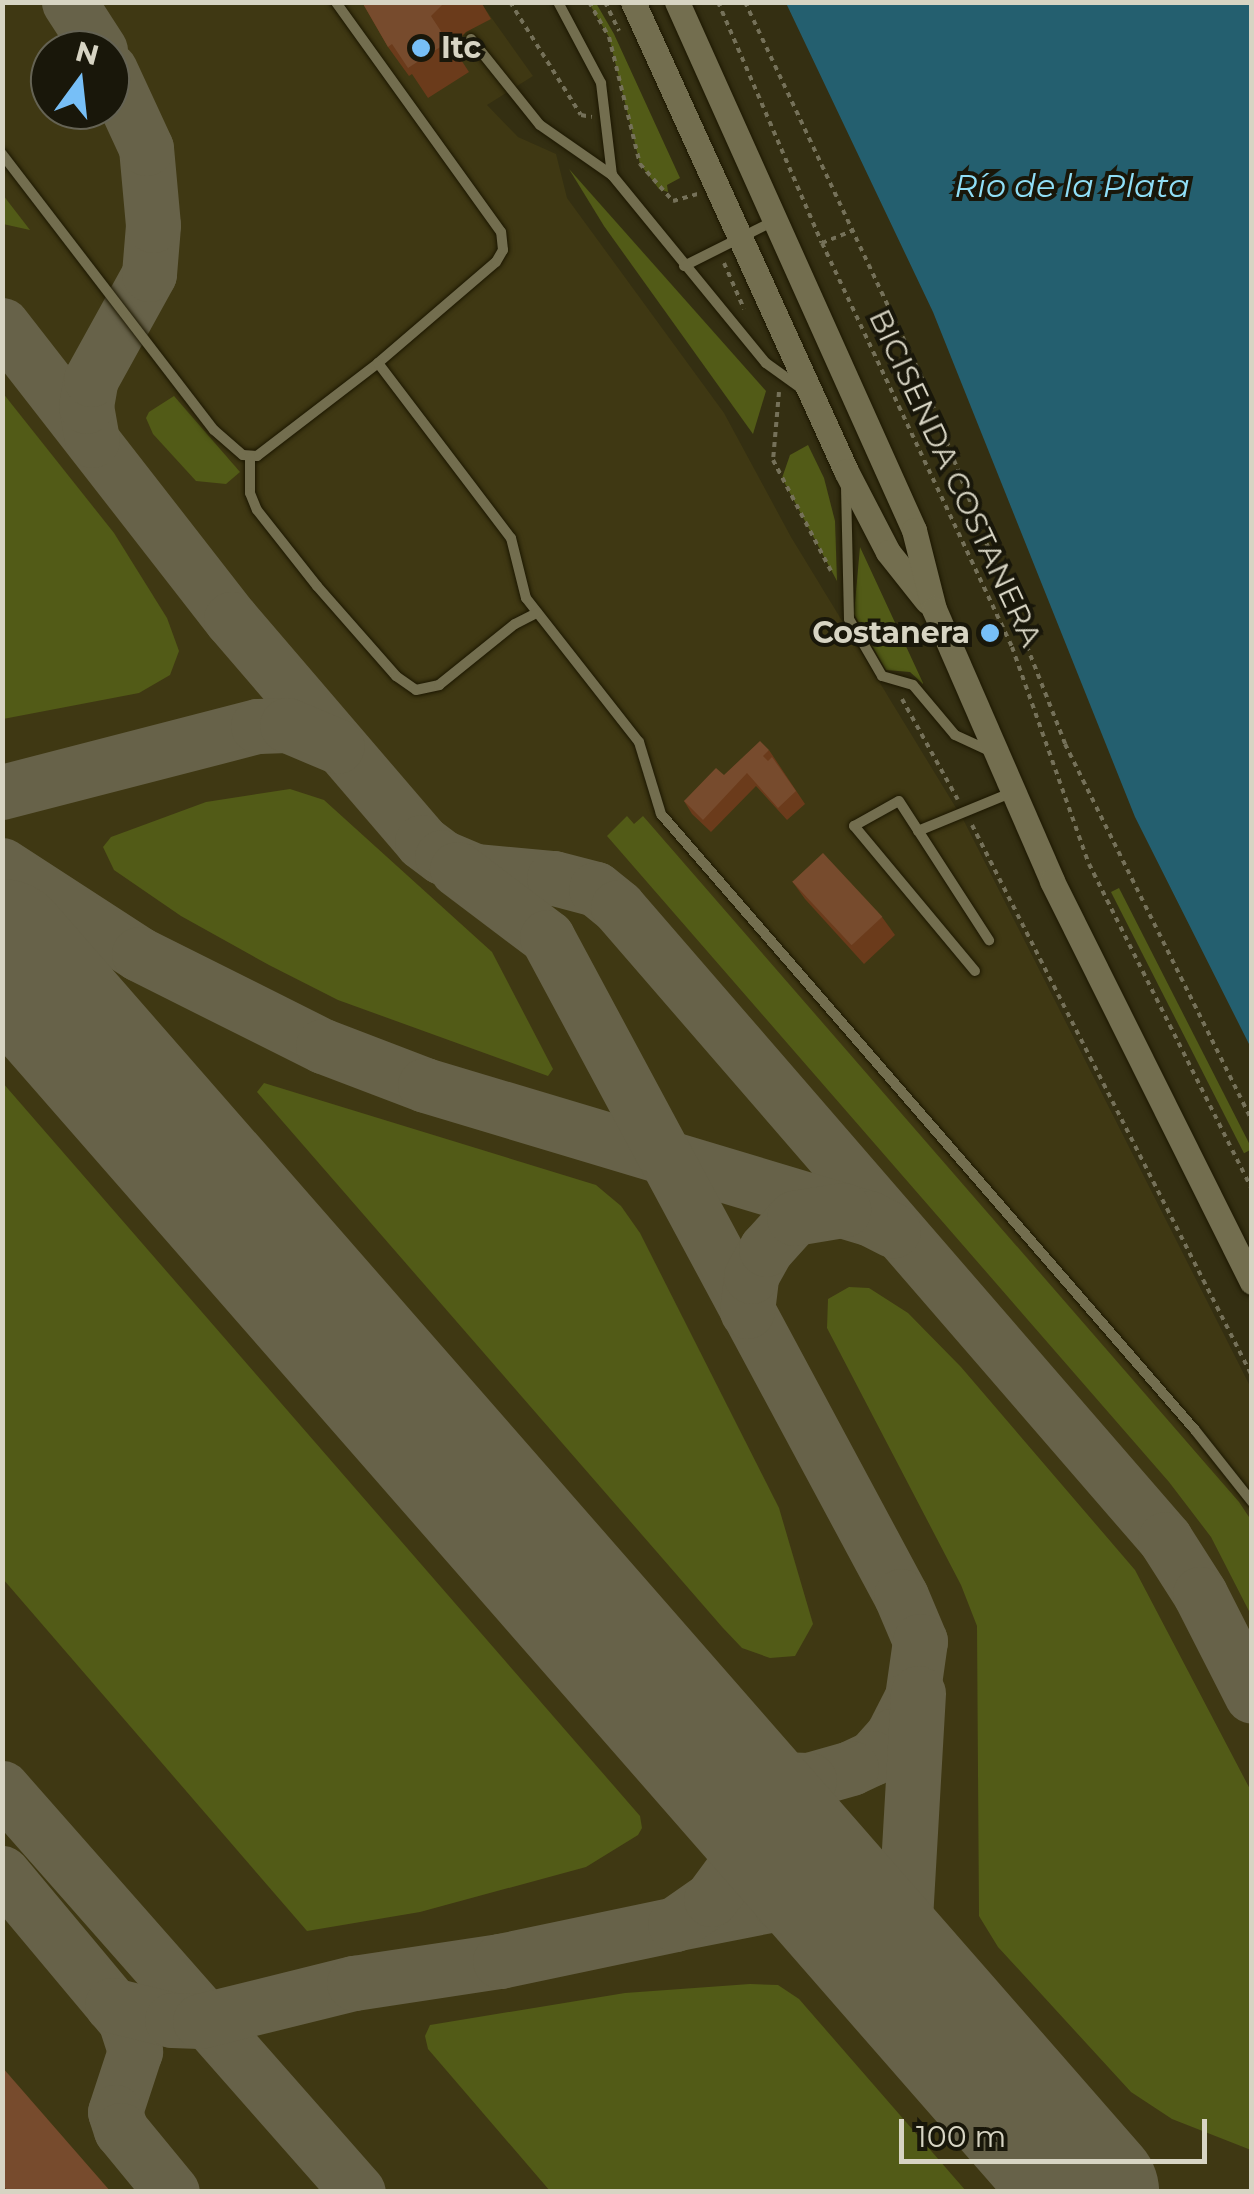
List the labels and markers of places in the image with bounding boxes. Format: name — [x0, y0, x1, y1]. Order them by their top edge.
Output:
place label: Itc — [441, 30, 481, 66]
marker: Itc — [410, 37, 432, 59]
place label: Costanera — [812, 615, 970, 651]
marker: Costanera — [979, 622, 1001, 644]

